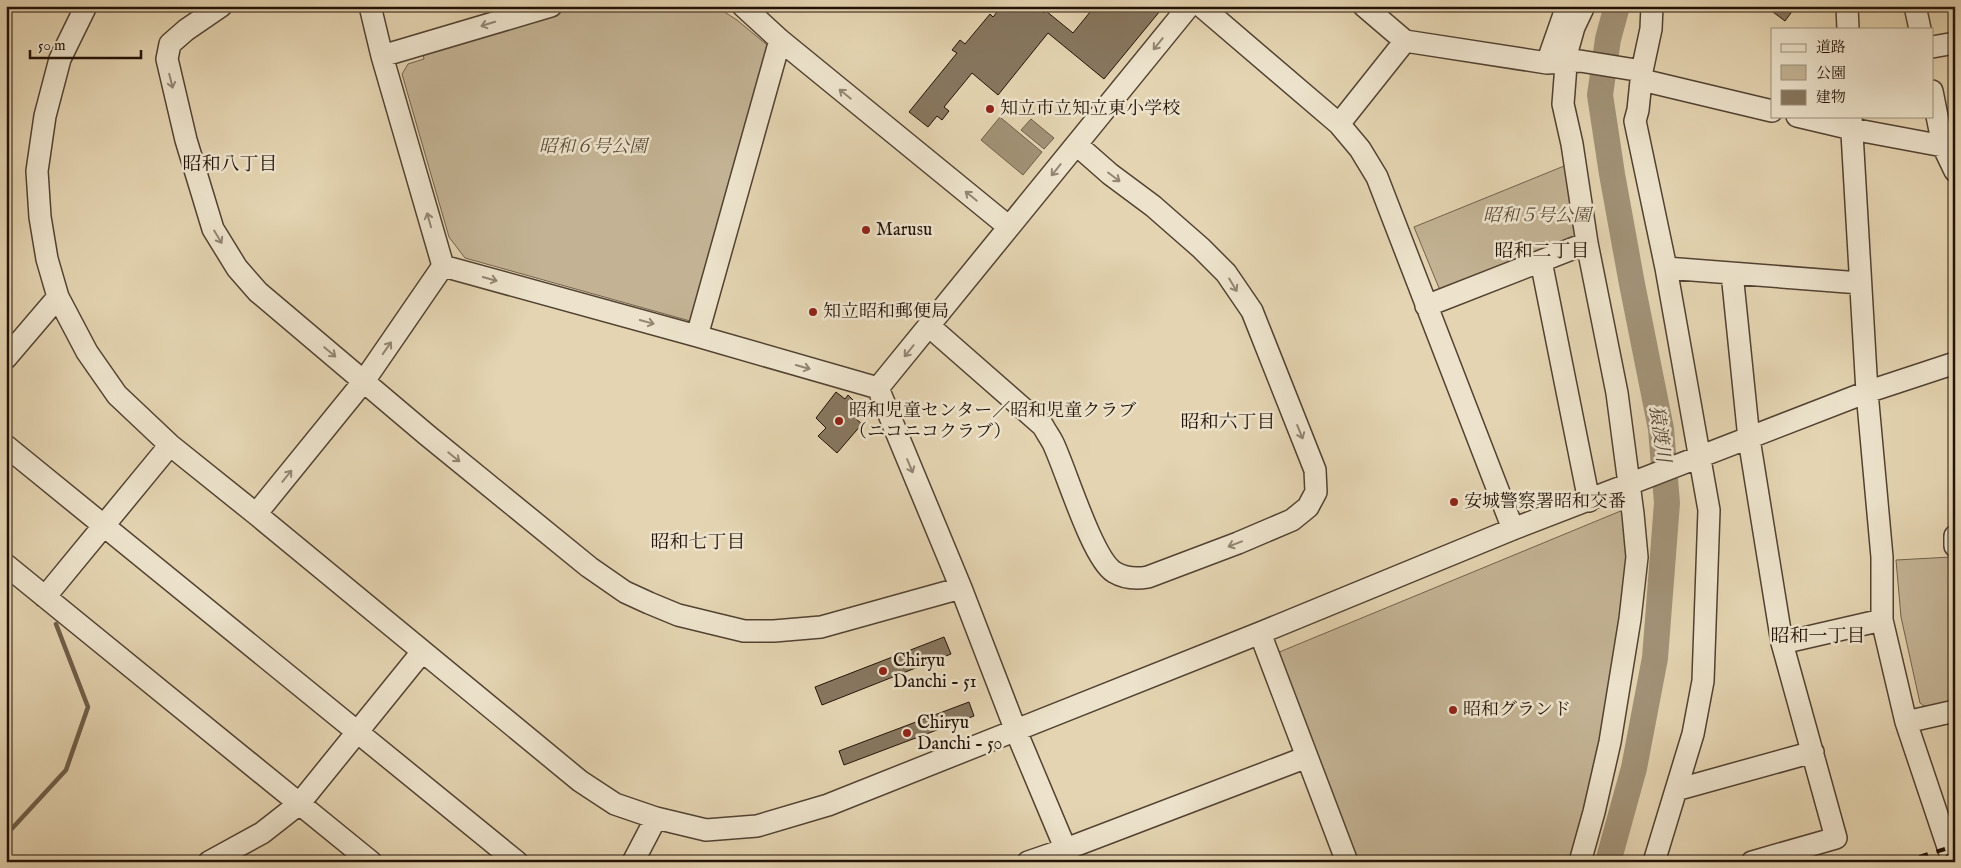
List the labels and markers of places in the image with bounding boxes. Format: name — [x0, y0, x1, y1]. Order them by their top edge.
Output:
place label: 知立市立知立東小学校 — [1000, 98, 1180, 121]
marker: 知立市立知立東小学校 — [984, 103, 996, 115]
place label: Marusu — [876, 219, 932, 242]
marker: Marusu — [860, 224, 872, 236]
place label: 知立昭和郵便局 — [823, 301, 949, 324]
marker: 知立昭和郵便局 — [807, 306, 819, 318]
place label: 昭和児童センター／昭和児童クラブ （ニコニコクラブ） — [849, 400, 1136, 444]
marker: 昭和児童センター／昭和児童クラブ （ニコニコクラブ） — [833, 415, 845, 427]
place label: 安城警察署昭和交番 — [1464, 491, 1626, 514]
marker: 安城警察署昭和交番 — [1448, 496, 1460, 508]
place label: Chiryu Danchi - 51 — [893, 650, 976, 694]
marker: Chiryu Danchi - 51 — [877, 665, 889, 677]
place label: 昭和グランド — [1463, 699, 1571, 722]
marker: 昭和グランド — [1447, 704, 1459, 716]
place label: Chiryu Danchi - 50 — [917, 712, 1002, 756]
marker: Chiryu Danchi - 50 — [901, 727, 913, 739]

